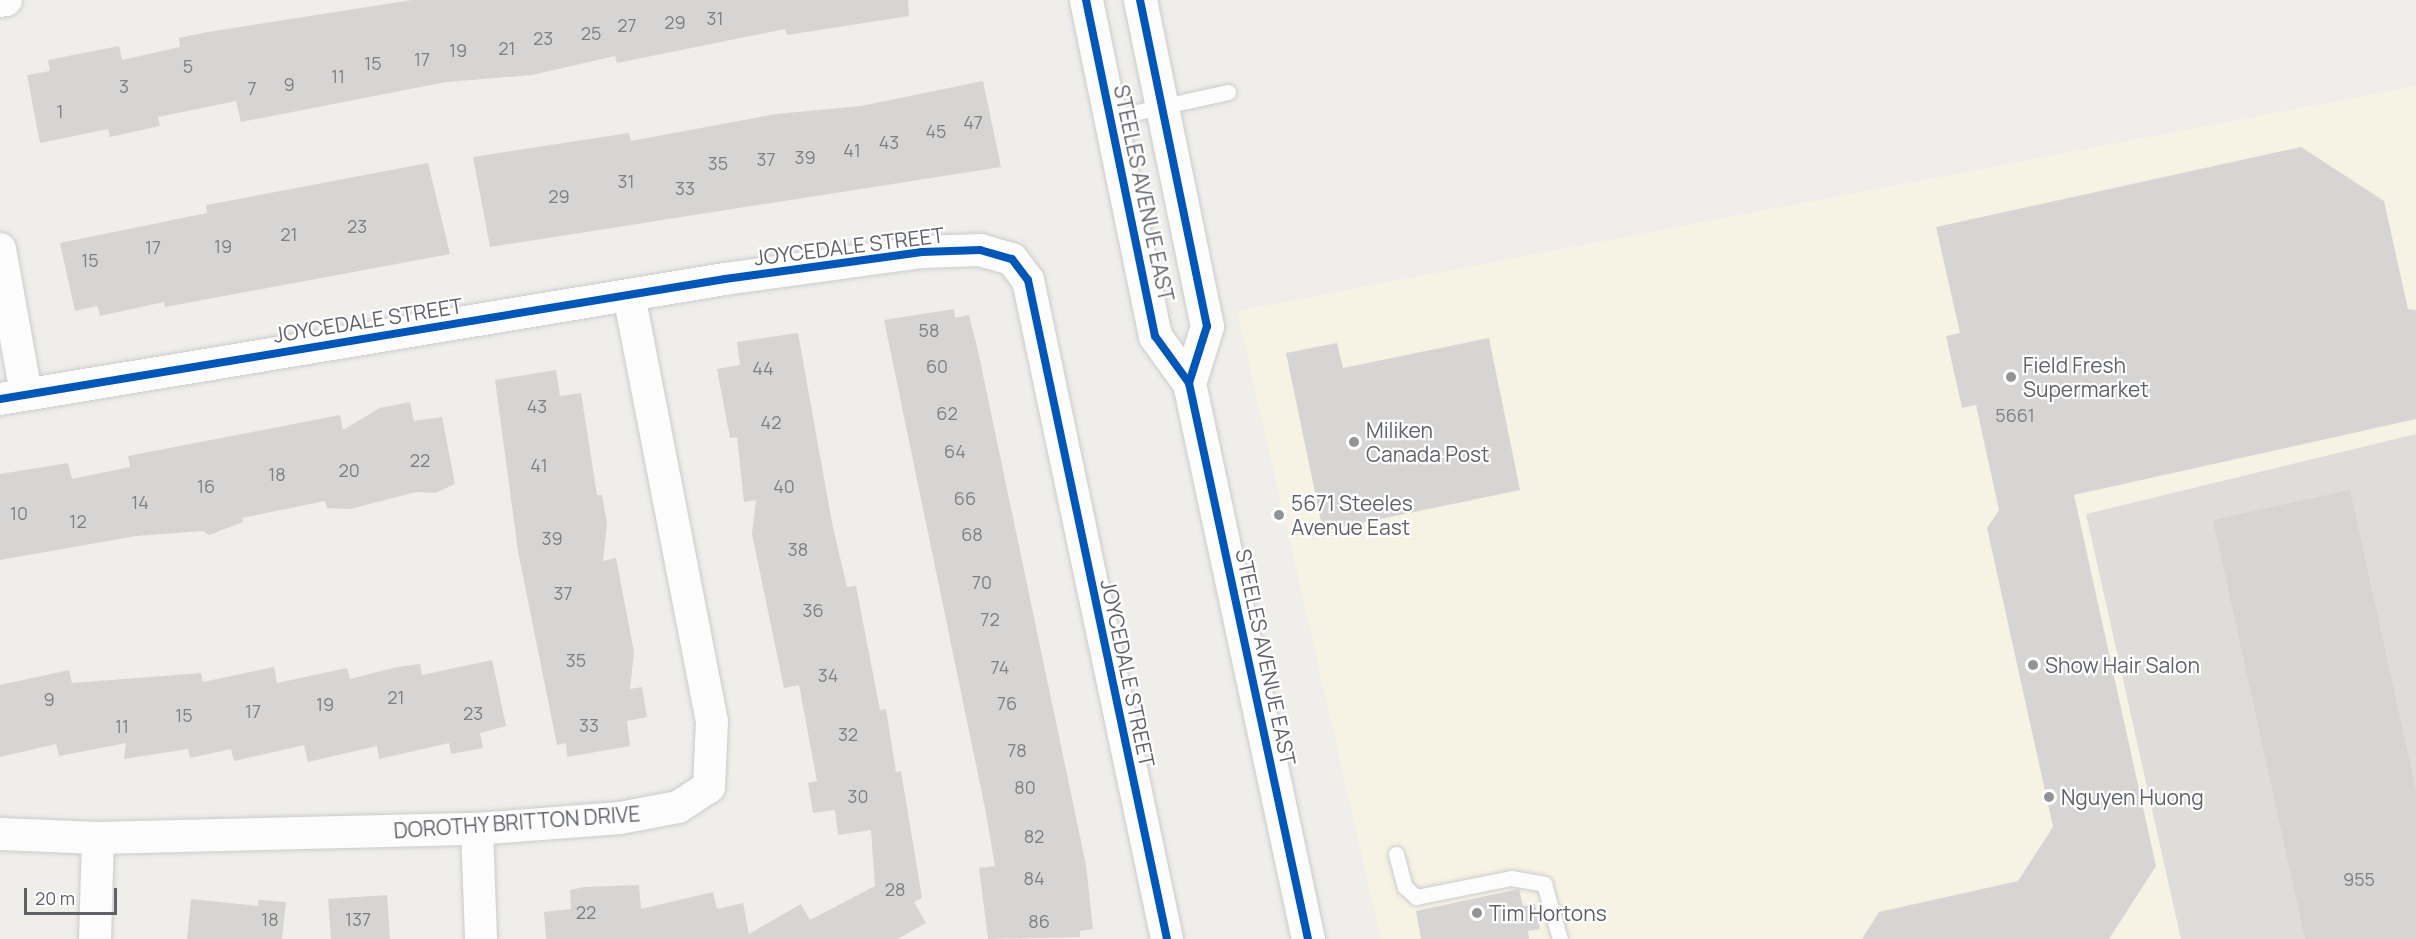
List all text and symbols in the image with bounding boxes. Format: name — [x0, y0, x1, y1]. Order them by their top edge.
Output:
house number: 31 — [707, 7, 723, 29]
house number: 29 — [664, 11, 686, 33]
house number: 27 — [617, 14, 637, 36]
house number: 25 — [581, 22, 601, 44]
house number: 23 — [533, 27, 553, 49]
house number: 21 — [498, 37, 516, 59]
house number: 19 — [449, 39, 467, 61]
house number: 17 — [414, 48, 430, 70]
house number: 15 — [364, 52, 382, 74]
house number: 5 — [183, 55, 193, 77]
house number: 11 — [331, 65, 345, 87]
house number: 9 — [283, 73, 295, 95]
house number: 3 — [119, 75, 129, 97]
house number: 7 — [247, 77, 257, 99]
street label: STEELES AVENUE EAST — [1109, 82, 1179, 304]
house number: 1 — [56, 100, 64, 122]
house number: 47 — [963, 111, 983, 133]
house number: 45 — [925, 120, 947, 142]
house number: 43 — [879, 131, 899, 153]
house number: 41 — [843, 139, 861, 161]
house number: 39 — [794, 146, 816, 168]
house number: 37 — [757, 148, 775, 170]
house number: 35 — [708, 152, 728, 174]
house number: 31 — [618, 170, 634, 192]
house number: 33 — [675, 177, 695, 199]
house number: 29 — [548, 185, 570, 207]
house number: 23 — [347, 215, 367, 237]
street label: JOYCEDALE STREET — [753, 222, 945, 270]
house number: 21 — [280, 223, 298, 245]
house number: 19 — [214, 235, 232, 257]
house number: 17 — [145, 236, 161, 258]
house number: 15 — [81, 249, 99, 271]
street label: JOYCEDALE STREET — [272, 293, 464, 347]
house number: 58 — [919, 319, 939, 341]
place label: Field Fresh Supermarket — [2023, 352, 2149, 402]
house number: 60 — [926, 355, 948, 377]
house number: 44 — [752, 357, 774, 379]
marker: Field Fresh Supermarket — [2004, 370, 2018, 384]
house number: 43 — [527, 395, 547, 417]
house number: 62 — [936, 402, 958, 424]
house number: 5661 — [1995, 404, 2035, 426]
house number: 42 — [761, 411, 781, 433]
place label: Miliken Canada Post — [1366, 417, 1490, 467]
marker: Miliken Canada Post — [1347, 435, 1361, 449]
house number: 64 — [944, 440, 966, 462]
house number: 22 — [410, 449, 430, 471]
house number: 41 — [530, 454, 548, 476]
house number: 20 — [338, 459, 360, 481]
house number: 18 — [268, 463, 286, 485]
house number: 16 — [197, 475, 215, 497]
house number: 40 — [773, 475, 795, 497]
house number: 66 — [954, 487, 976, 509]
place label: 5671 Steeles Avenue East — [1291, 490, 1413, 540]
house number: 14 — [131, 491, 149, 513]
house number: 10 — [10, 502, 28, 524]
marker: 5671 Steeles Avenue East — [1272, 508, 1286, 522]
house number: 12 — [69, 510, 87, 532]
house number: 68 — [961, 523, 983, 545]
house number: 39 — [541, 527, 563, 549]
house number: 38 — [788, 538, 808, 560]
street label: STEELES AVENUE EAST — [1231, 546, 1301, 768]
house number: 70 — [972, 571, 992, 593]
street label: JOYCEDALE STREET — [1096, 577, 1160, 769]
house number: 37 — [554, 582, 572, 604]
house number: 36 — [802, 599, 824, 621]
house number: 72 — [980, 608, 1000, 630]
house number: 35 — [566, 649, 586, 671]
place label: Show Hair Salon — [2045, 652, 2200, 678]
house number: 74 — [991, 656, 1009, 678]
marker: Show Hair Salon — [2026, 658, 2040, 672]
house number: 34 — [818, 664, 838, 686]
house number: 21 — [387, 686, 405, 708]
house number: 9 — [43, 688, 55, 710]
house number: 76 — [997, 692, 1017, 714]
house number: 19 — [316, 693, 334, 715]
house number: 17 — [245, 700, 261, 722]
house number: 23 — [463, 702, 483, 724]
house number: 15 — [175, 704, 193, 726]
house number: 33 — [579, 714, 599, 736]
house number: 11 — [115, 715, 129, 737]
house number: 32 — [838, 723, 858, 745]
house number: 78 — [1007, 739, 1027, 761]
house number: 80 — [1014, 776, 1036, 798]
place label: Nguyen Huong — [2061, 784, 2204, 810]
house number: 30 — [848, 785, 868, 807]
marker: Nguyen Huong — [2042, 790, 2056, 804]
street label: DOROTHY BRITTON DRIVE — [392, 801, 642, 843]
house number: 82 — [1024, 825, 1044, 847]
house number: 84 — [1023, 867, 1045, 889]
house number: 955 — [2343, 868, 2375, 890]
scale bar — [27, 876, 120, 914]
house number: 28 — [885, 878, 905, 900]
text: 20 m — [35, 886, 75, 910]
place label: Tim Hortons — [1489, 900, 1607, 926]
house number: 22 — [576, 901, 596, 923]
marker: Tim Hortons — [1470, 906, 1484, 920]
house number: 18 — [261, 908, 279, 930]
house number: 137 — [345, 908, 371, 930]
house number: 86 — [1028, 910, 1050, 932]

